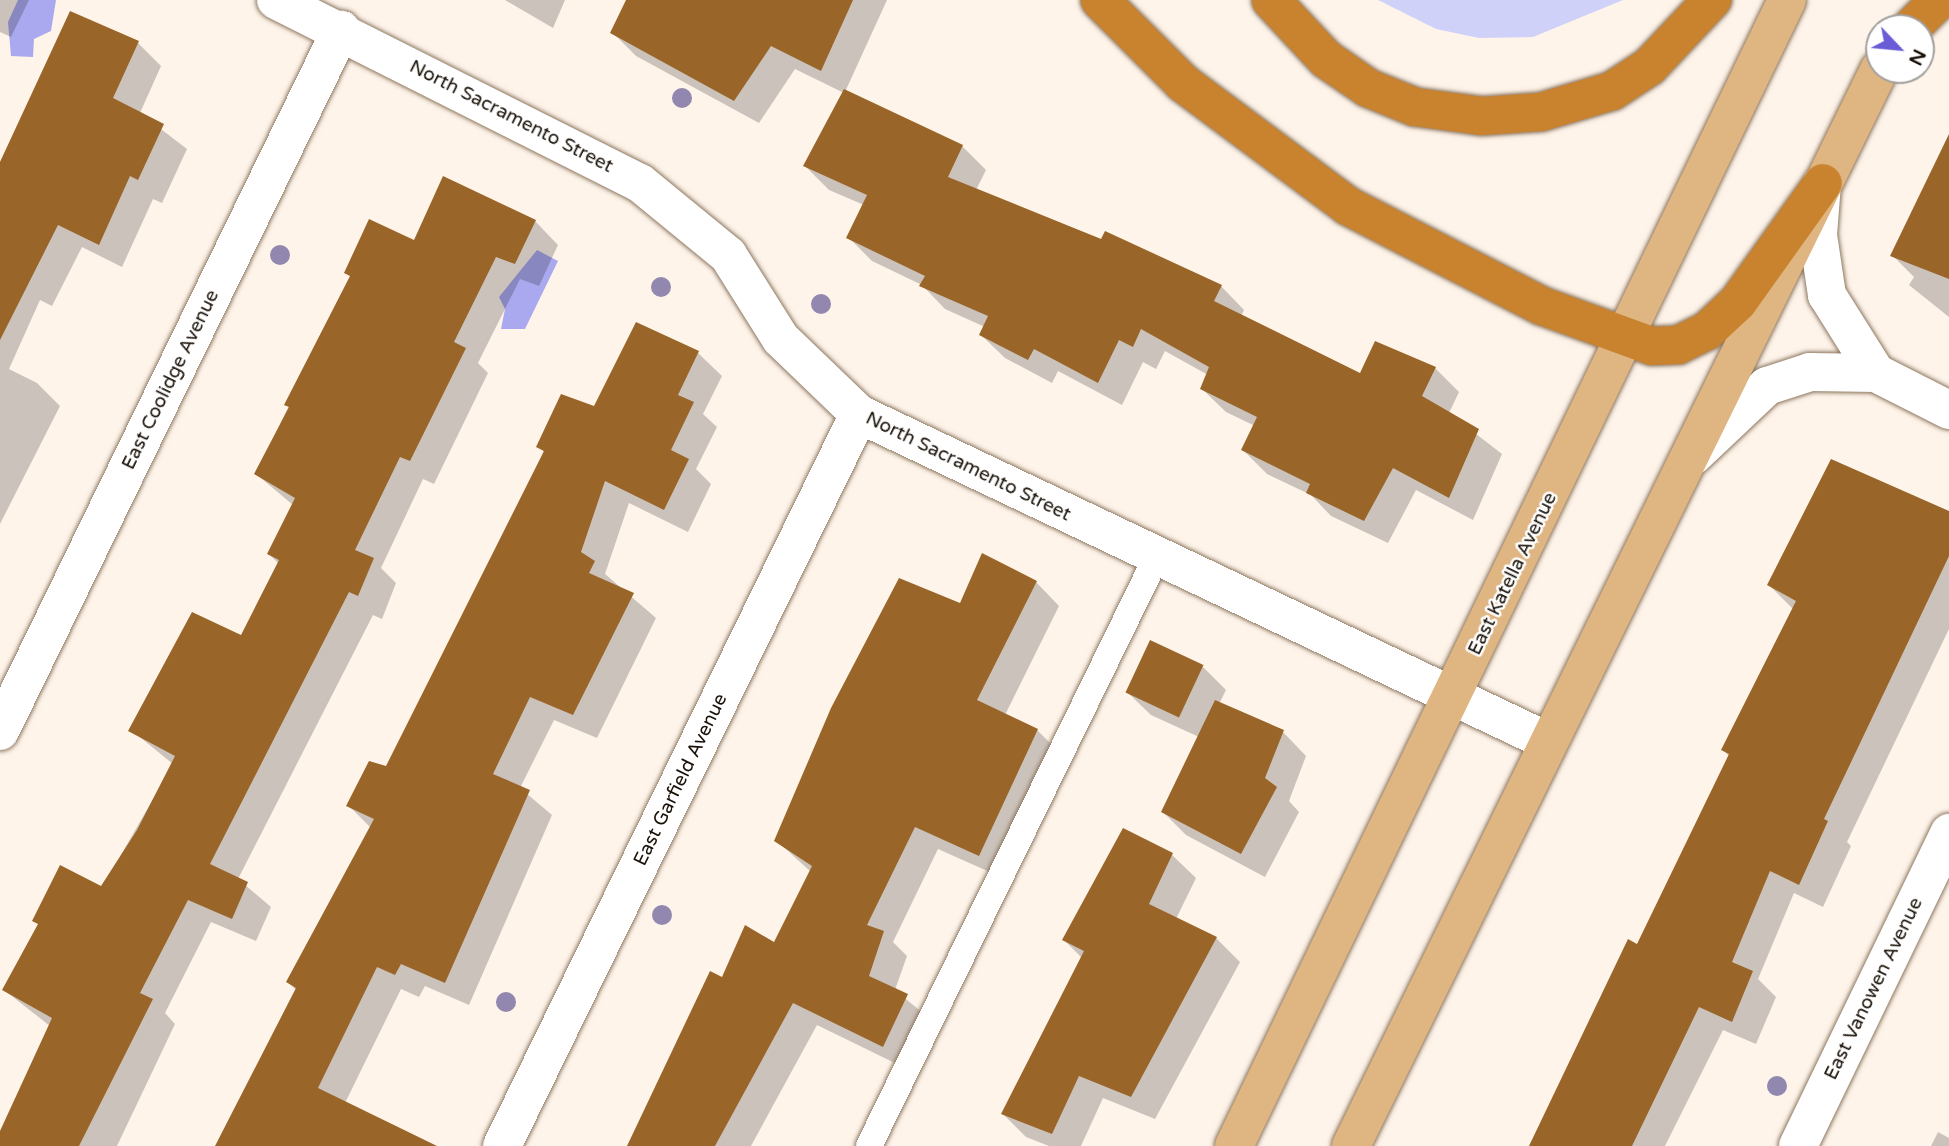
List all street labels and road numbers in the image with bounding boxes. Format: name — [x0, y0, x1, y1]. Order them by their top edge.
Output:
street label: North Sacramento Street — [405, 56, 617, 178]
street label: East Coolidge Avenue — [118, 286, 224, 474]
street label: North Sacramento Street — [862, 407, 1074, 527]
street label: East Katella Avenue — [1464, 489, 1562, 659]
street label: East Garfield Avenue — [629, 690, 733, 870]
street label: East Vanowen Avenue — [1820, 894, 1928, 1084]

